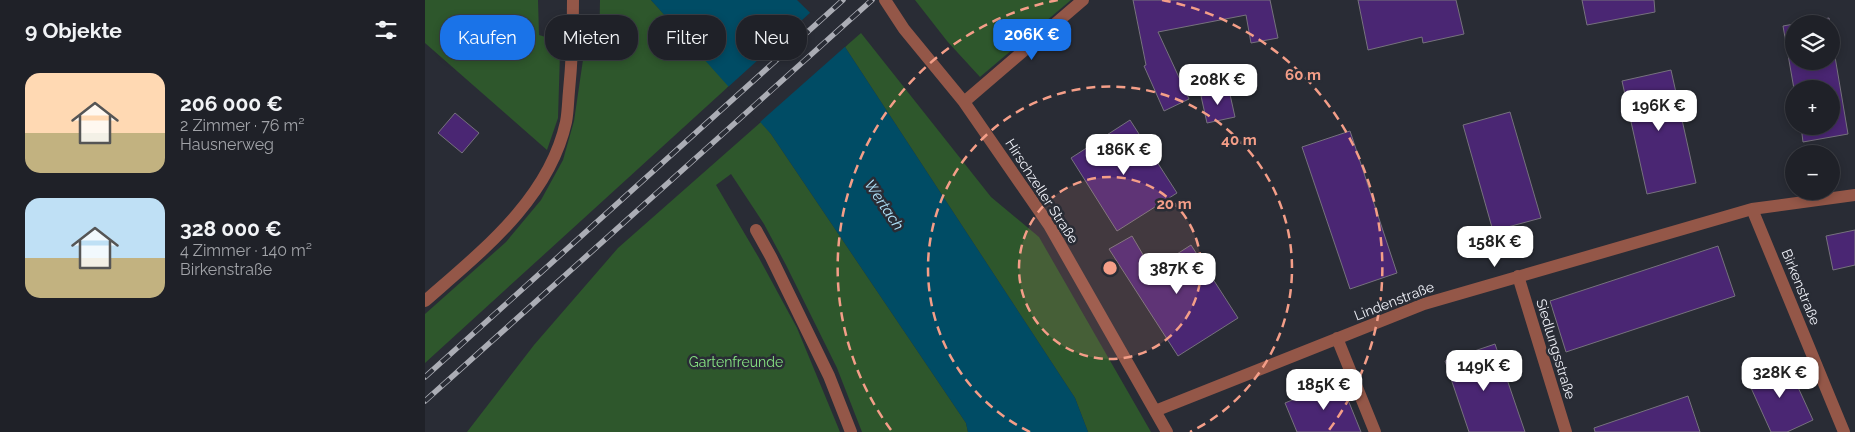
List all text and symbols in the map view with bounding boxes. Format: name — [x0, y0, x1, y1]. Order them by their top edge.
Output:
chip: Kaufen — [440, 15, 535, 60]
chip: Mieten — [545, 15, 638, 60]
chip: Filter — [648, 15, 726, 60]
chip: Neu — [736, 15, 807, 60]
map controls — [1785, 15, 1840, 200]
button: layers — [1785, 15, 1840, 70]
icon: filters — [372, 16, 400, 44]
text: 9 Objekte — [25, 18, 122, 43]
pin: 206K € — [991, 18, 1073, 61]
text: 206K € — [1004, 25, 1060, 44]
pin: 208K € — [1177, 64, 1259, 106]
text: 60 m — [1285, 66, 1321, 84]
text: 208K € — [1190, 70, 1246, 89]
button: + — [1785, 80, 1840, 135]
pin: 196K € — [1618, 90, 1700, 132]
text: 206 000 € — [180, 91, 283, 116]
icon: home — [65, 93, 125, 153]
text: 196K € — [1632, 96, 1686, 115]
text: 2 Zimmer · 76 m² — [180, 116, 304, 135]
text: 40 m — [1221, 131, 1257, 149]
pin: 186K € — [1083, 134, 1165, 176]
text: Hausnerweg — [180, 135, 274, 154]
street label: Hirschzeller Straße — [1002, 136, 1082, 246]
text: 186K € — [1097, 140, 1151, 159]
button: − — [1785, 145, 1840, 200]
water label: Wertach — [861, 176, 907, 234]
text: 20 m — [1156, 195, 1192, 213]
text: 328 000 € — [180, 216, 282, 241]
icon: home — [65, 218, 125, 278]
pin: 158K € — [1454, 226, 1536, 268]
text: 158K € — [1468, 232, 1522, 251]
text: 4 Zimmer · 140 m² — [180, 241, 312, 260]
street label: Birkenstraße — [1778, 247, 1824, 327]
pin: 387K € — [1136, 252, 1218, 295]
centre of rings — [1101, 259, 1119, 277]
text: 387K € — [1150, 259, 1204, 278]
text: Birkenstraße — [180, 260, 272, 279]
street label: Lindenstraße — [1352, 278, 1436, 324]
street label: Siedlungsstraße — [1533, 297, 1579, 401]
pin: 149K € — [1443, 350, 1525, 392]
park label: Gartenfreunde — [689, 354, 783, 370]
text: 149K € — [1457, 356, 1511, 375]
pin: 328K € — [1739, 356, 1821, 399]
text: 328K € — [1753, 363, 1807, 382]
pin: 185K € — [1283, 368, 1365, 411]
text: 185K € — [1297, 375, 1351, 394]

